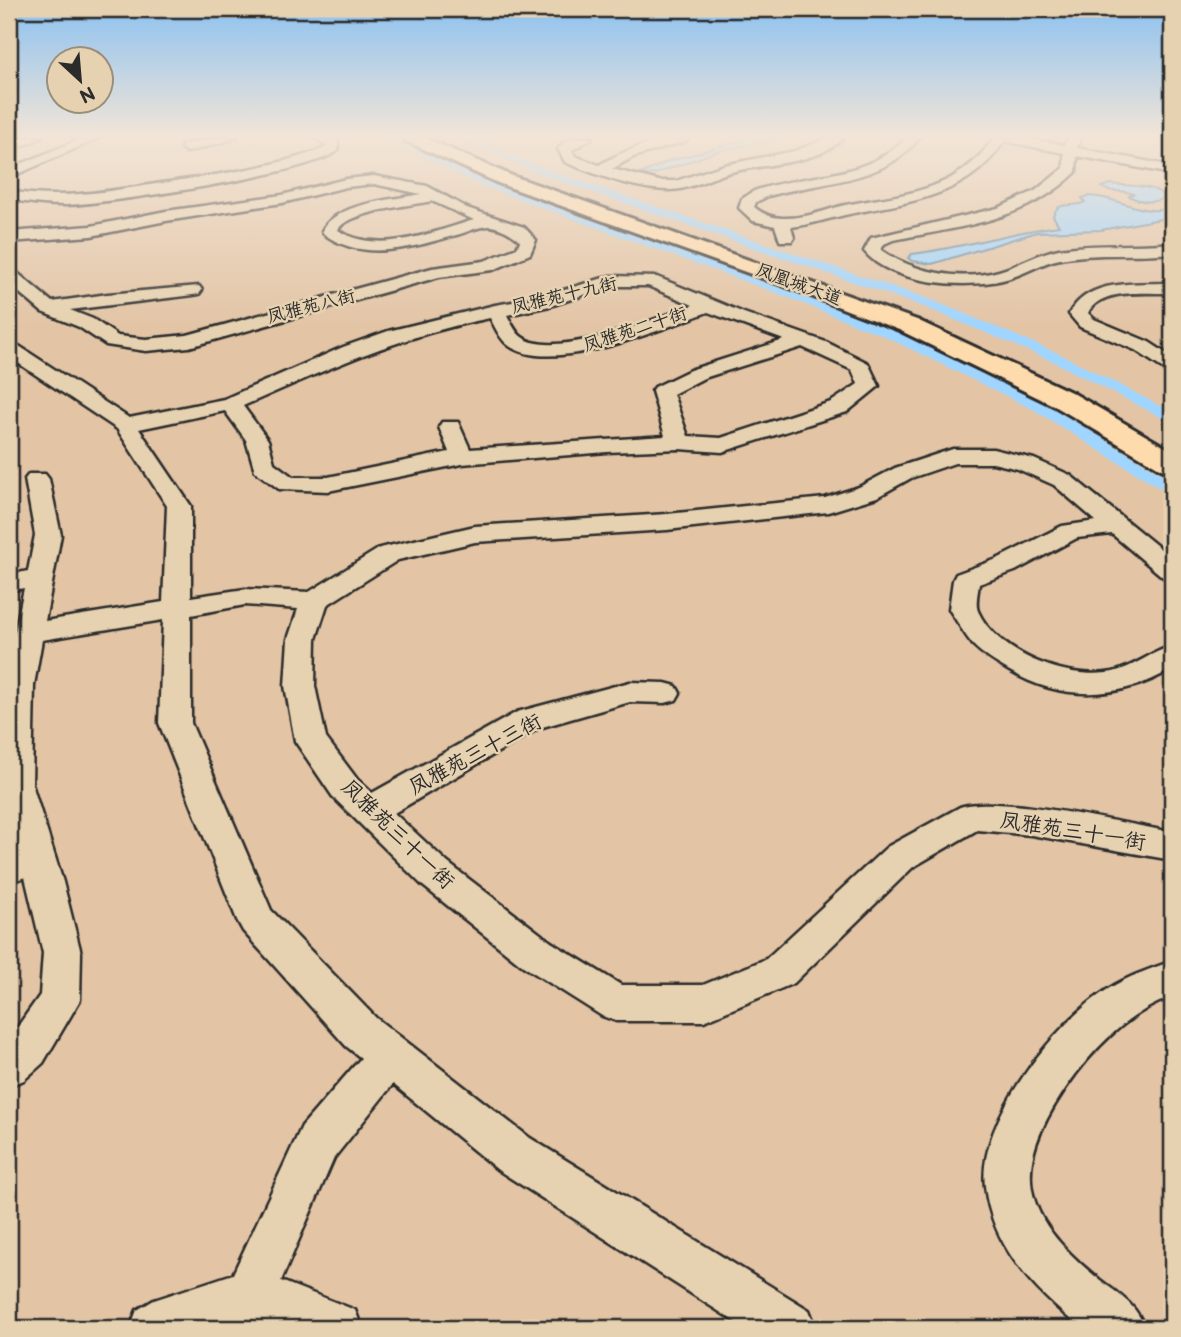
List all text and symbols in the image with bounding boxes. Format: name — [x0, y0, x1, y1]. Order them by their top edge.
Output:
north arrow — [46, 46, 116, 116]
text: N — [75, 80, 98, 107]
street label: 凤凰城大道 — [753, 259, 845, 310]
street label: 凤雅苑十九街 — [509, 273, 619, 318]
street label: 凤雅苑八街 — [265, 285, 357, 328]
street label: 凤雅苑二十街 — [581, 303, 690, 356]
street label: 凤雅苑三十三街 — [404, 709, 546, 800]
street label: 凤雅苑三十一街 — [336, 774, 459, 894]
street label: 凤雅苑三十一街 — [998, 808, 1147, 855]

